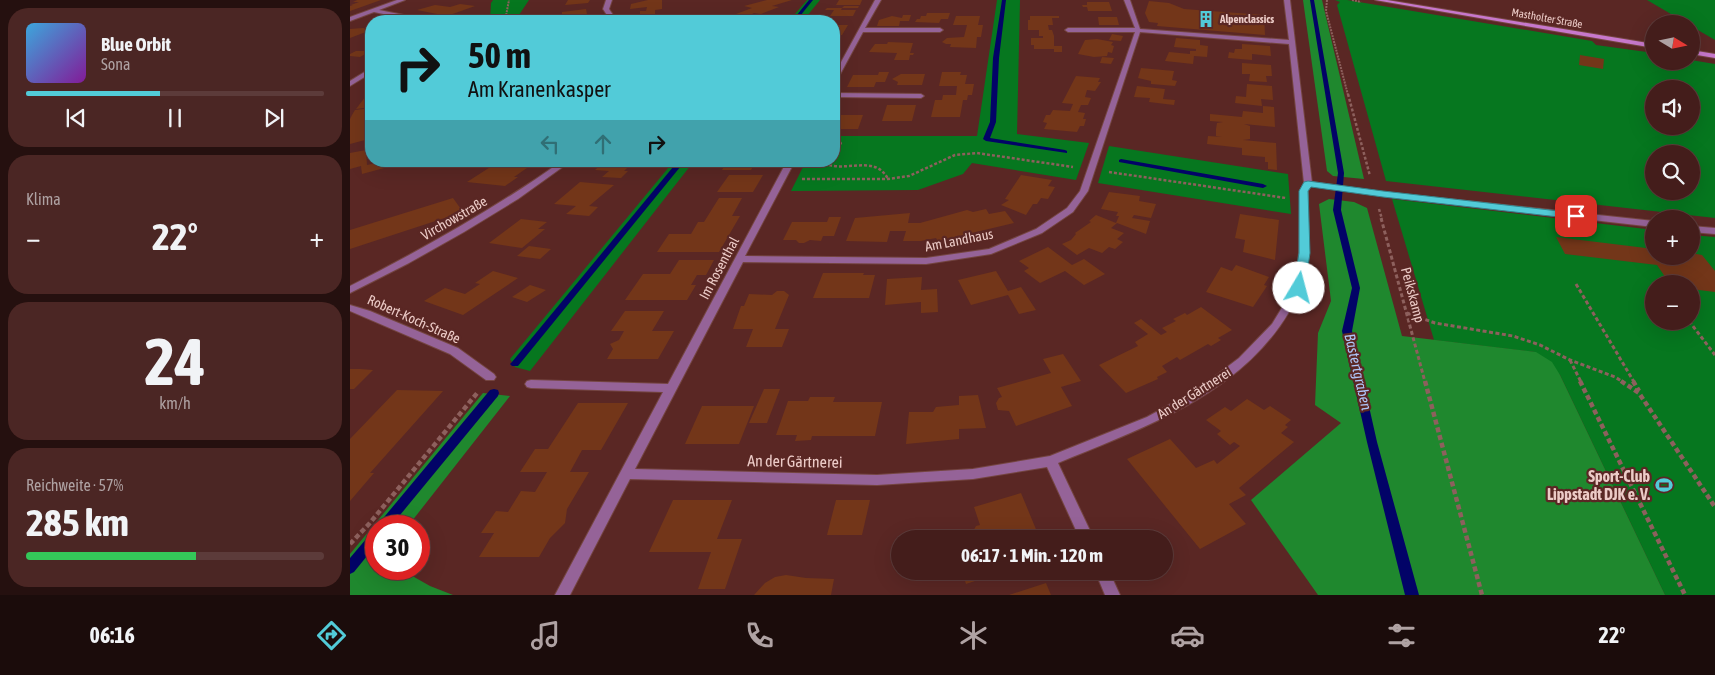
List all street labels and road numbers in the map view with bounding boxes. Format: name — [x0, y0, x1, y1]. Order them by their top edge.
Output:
street label: Mastholter Straße — [1511, 6, 1583, 30]
street label: Virchowstraße — [418, 193, 490, 243]
street label: Am Landhaus — [924, 226, 995, 254]
street label: Im Rosenthal — [696, 234, 742, 302]
street label: Peikskamp — [1398, 265, 1428, 325]
street label: Robert-Koch-Straße — [365, 291, 463, 347]
street label: An der Gärtnerei — [1154, 364, 1234, 422]
street label: An der Gärtnerei — [747, 451, 843, 471]

